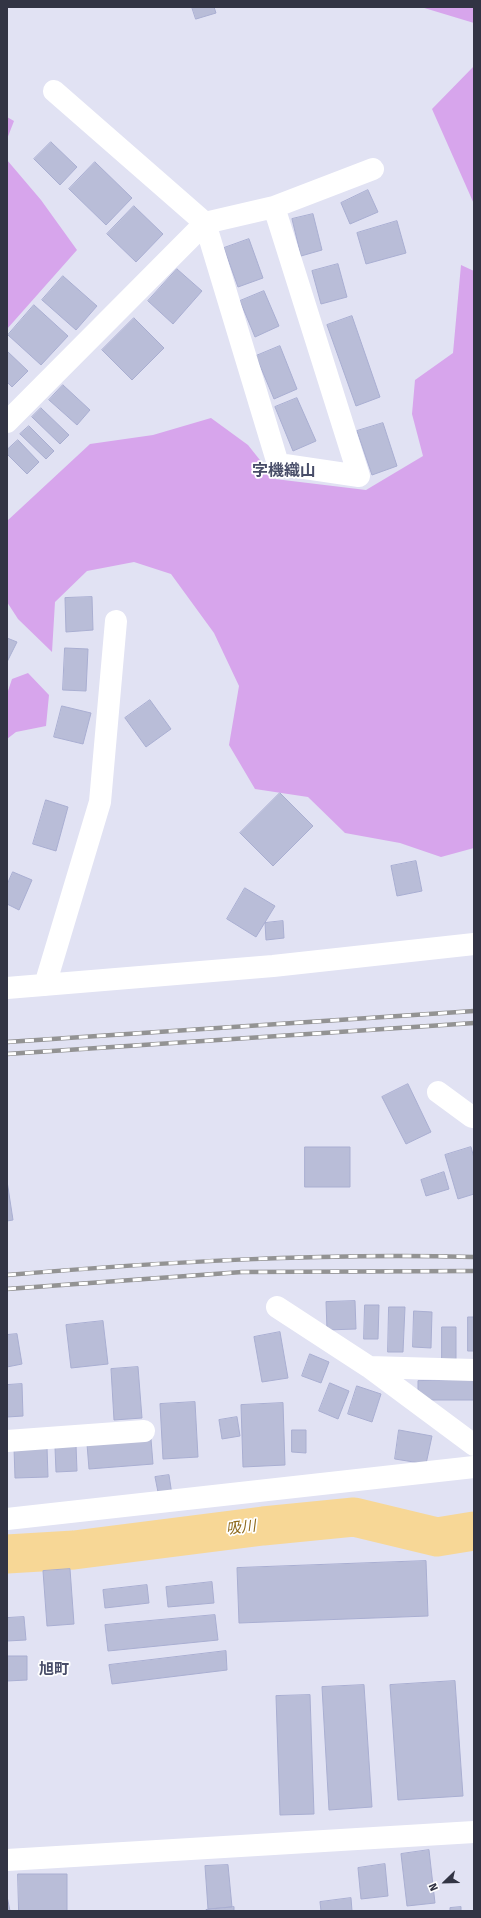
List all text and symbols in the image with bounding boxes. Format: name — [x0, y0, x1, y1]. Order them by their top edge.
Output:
district label: 字機織山 — [252, 462, 316, 482]
water label: 吸川 — [225, 1517, 257, 1539]
district label: 旭町 — [39, 1661, 69, 1679]
north arrow — [425, 1862, 465, 1902]
text: N — [426, 1881, 441, 1893]

